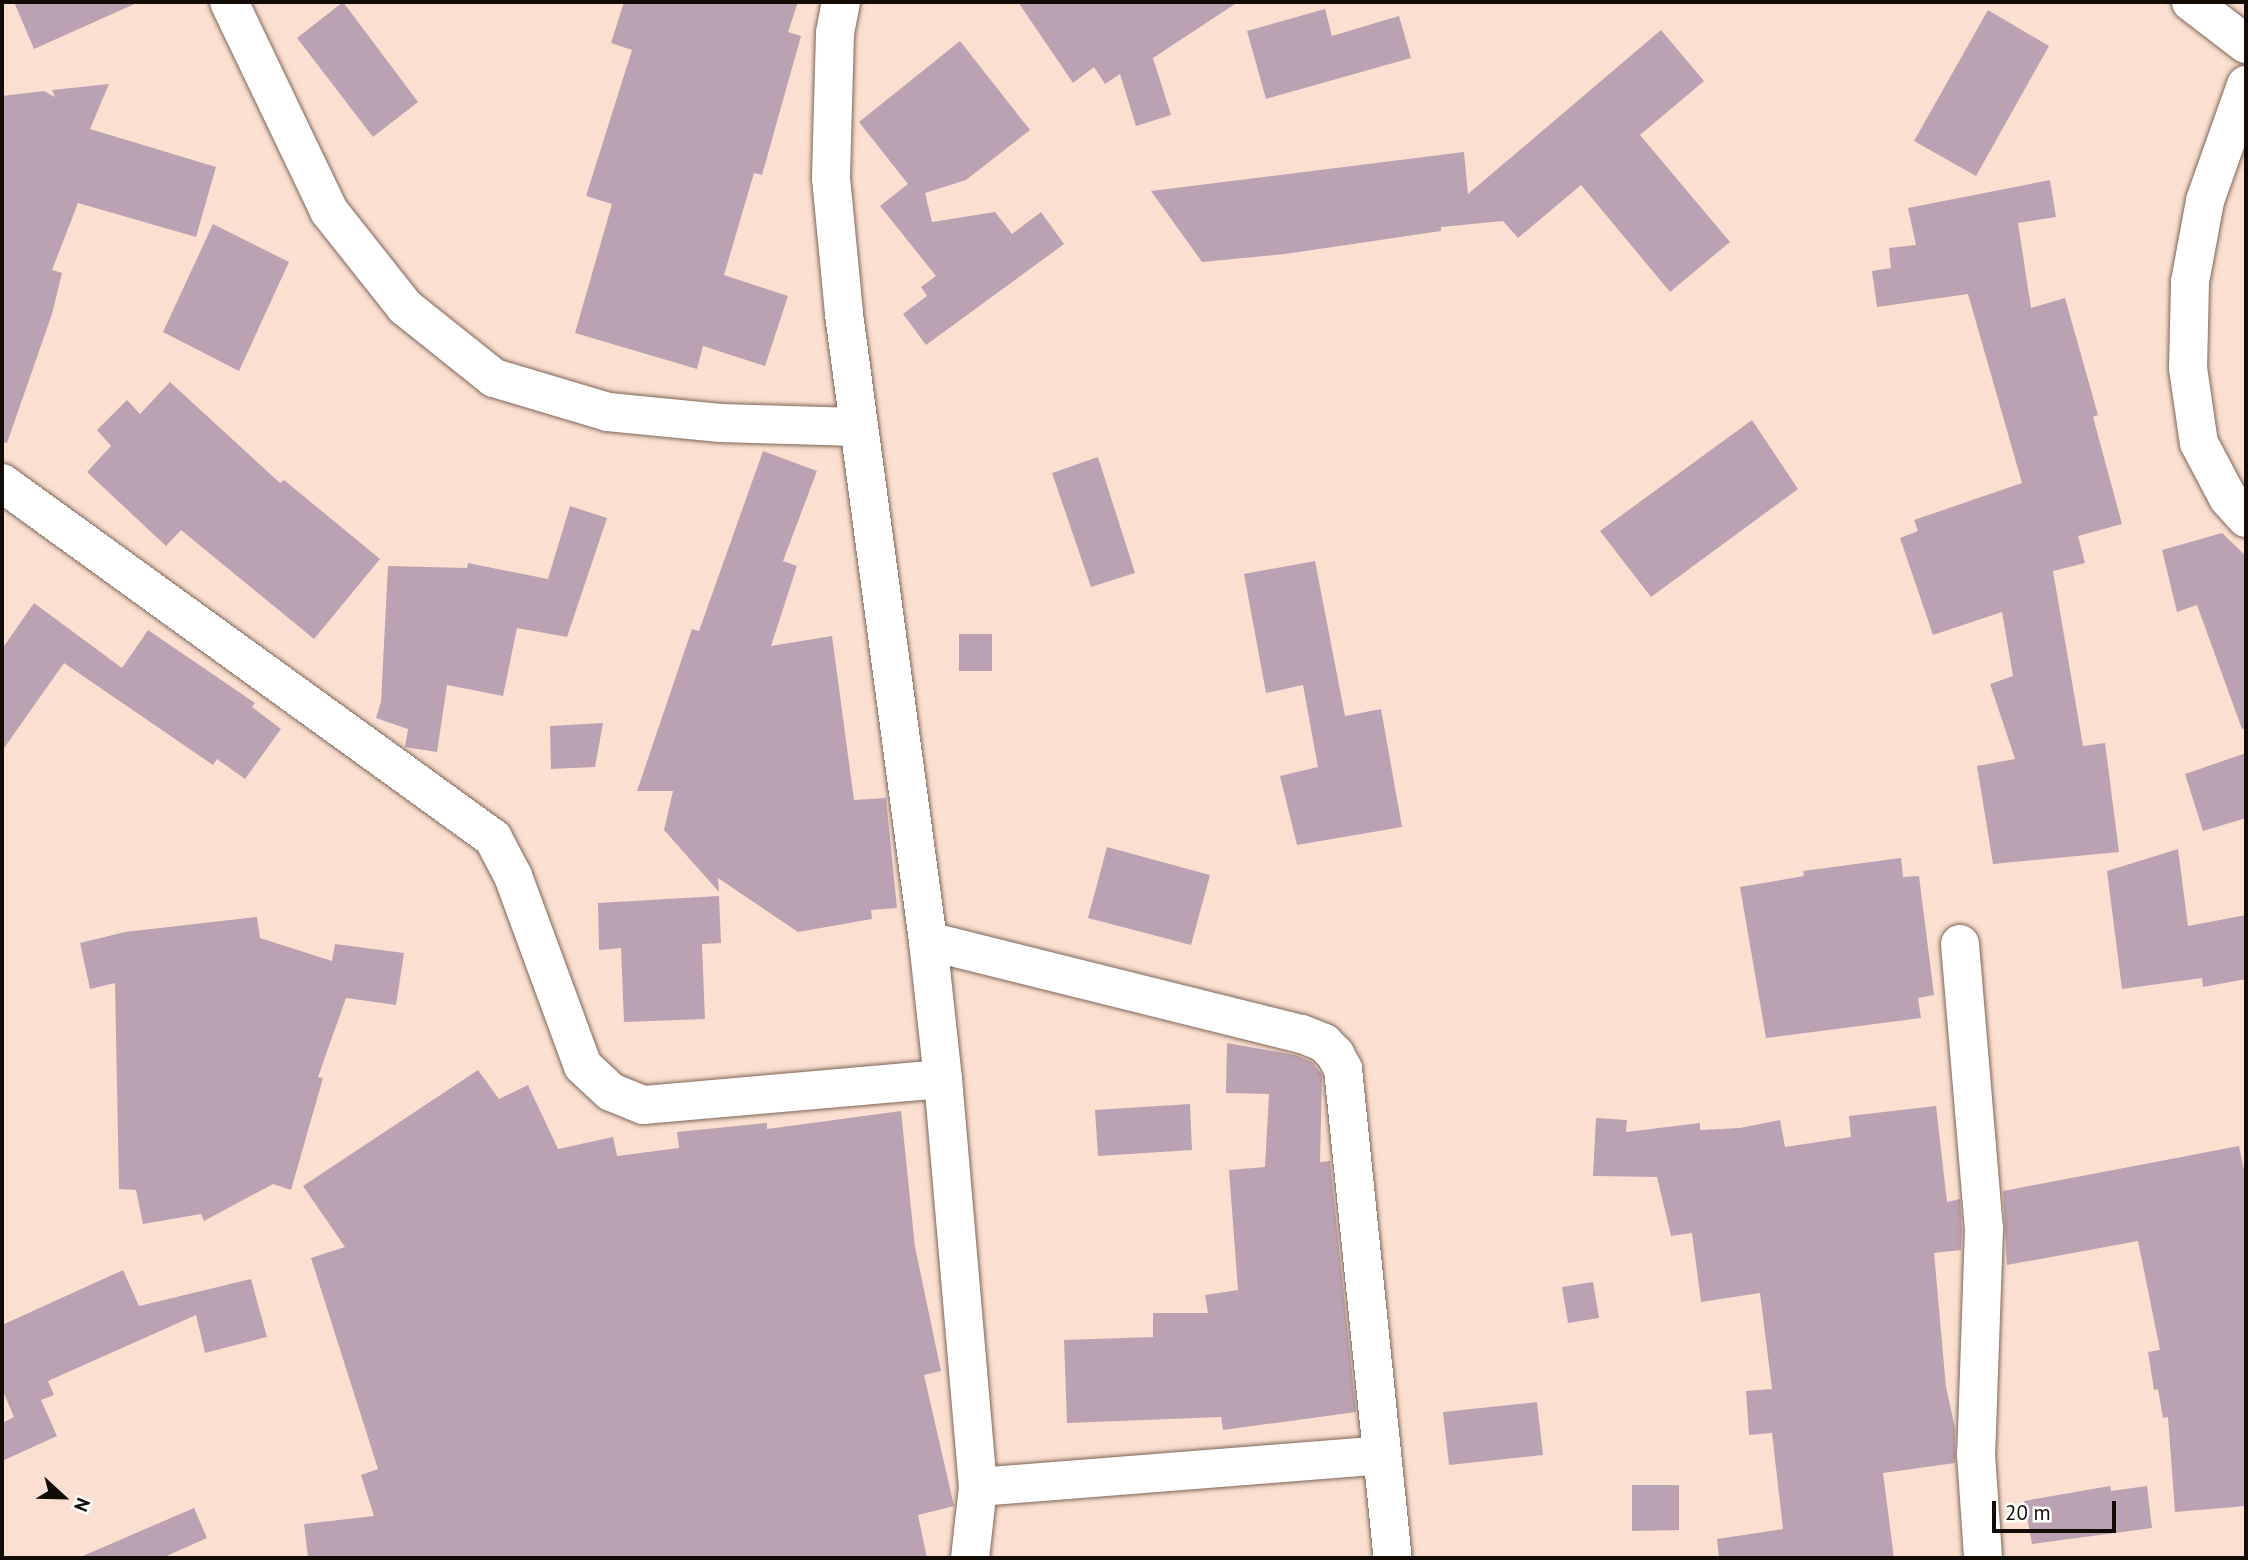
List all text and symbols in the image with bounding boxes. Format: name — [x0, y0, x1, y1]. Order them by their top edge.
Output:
north arrow — [28, 1462, 98, 1532]
scale bar — [1996, 1486, 2120, 1530]
text: N — [69, 1495, 96, 1515]
text: 20 m — [2005, 1499, 2051, 1526]

